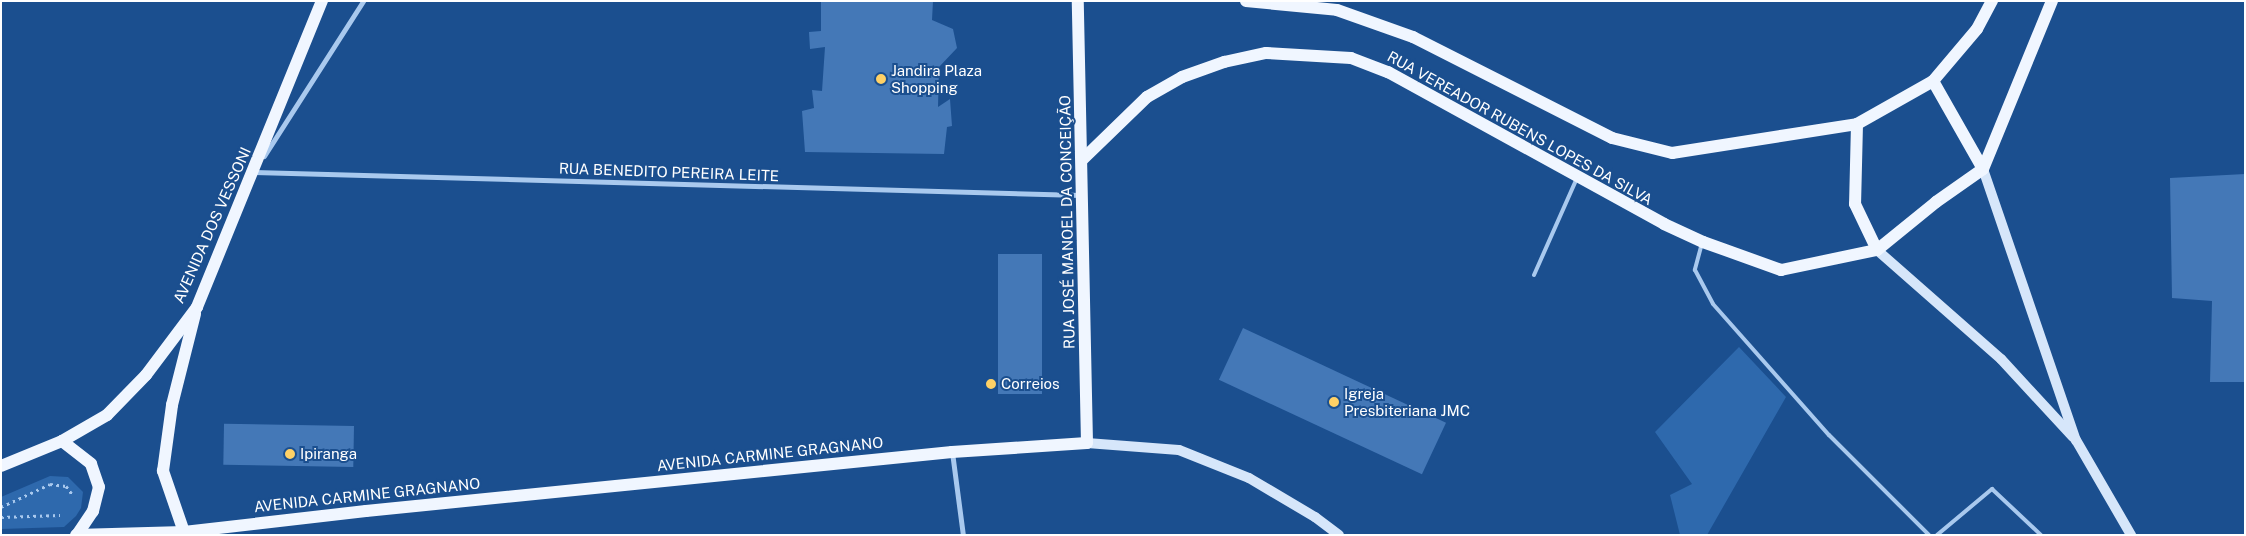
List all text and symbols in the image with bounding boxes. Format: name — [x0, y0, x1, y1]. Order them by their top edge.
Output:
street label: RUA VEREADOR RUBENS LOPES DA SILVA — [1384, 47, 1656, 209]
place label: Jandira Plaza Shopping — [891, 61, 982, 96]
marker: Jandira Plaza Shopping — [875, 73, 887, 85]
street label: RUA JOSÉ MANOEL DA CONCEIÇÃO — [1056, 95, 1078, 349]
street label: AVENIDA DOS VESSONI — [169, 144, 255, 306]
street label: RUA BENEDITO PEREIRA LEITE — [559, 159, 779, 185]
place label: Correios — [1001, 375, 1060, 393]
marker: Correios — [985, 378, 997, 390]
place label: Igreja Presbiteriana JMC — [1344, 384, 1470, 419]
marker: Igreja Presbiteriana JMC — [1328, 396, 1340, 408]
street label: AVENIDA CARMINE GRAGNANO — [656, 433, 884, 475]
place label: Ipiranga — [300, 445, 357, 463]
marker: Ipiranga — [284, 448, 296, 460]
street label: AVENIDA CARMINE GRAGNANO — [253, 474, 481, 516]

